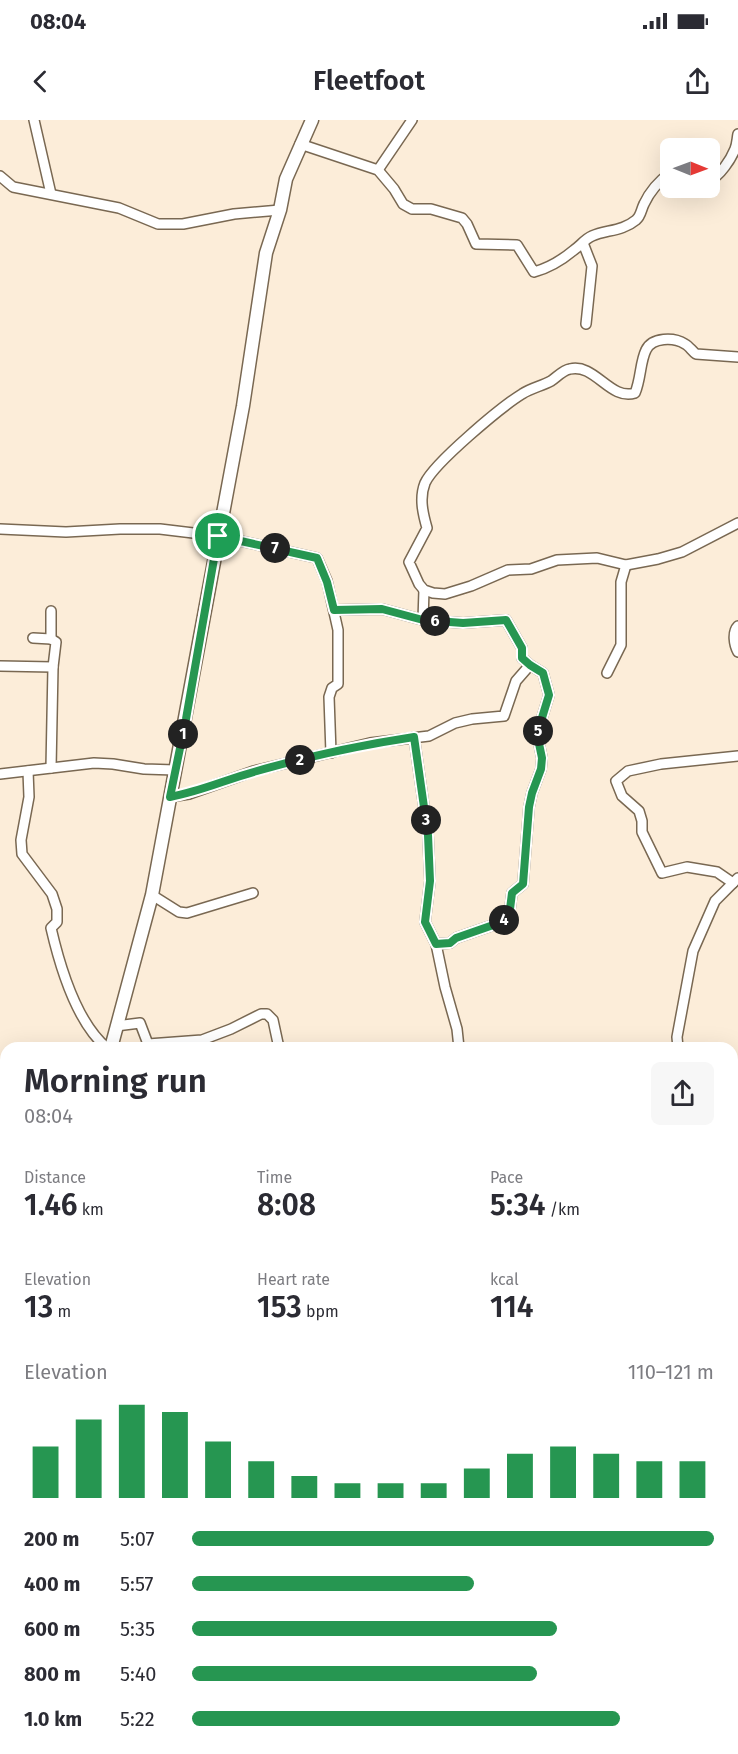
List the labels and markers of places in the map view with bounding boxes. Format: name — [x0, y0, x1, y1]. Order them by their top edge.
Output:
pin — [192, 510, 243, 561]
pin: 7 — [260, 533, 290, 563]
pin: 6 — [420, 606, 450, 636]
pin: 5 — [523, 716, 553, 746]
pin: 1 — [168, 719, 198, 749]
pin: 2 — [285, 745, 315, 775]
pin: 3 — [411, 805, 441, 835]
pin: 4 — [489, 905, 519, 935]

